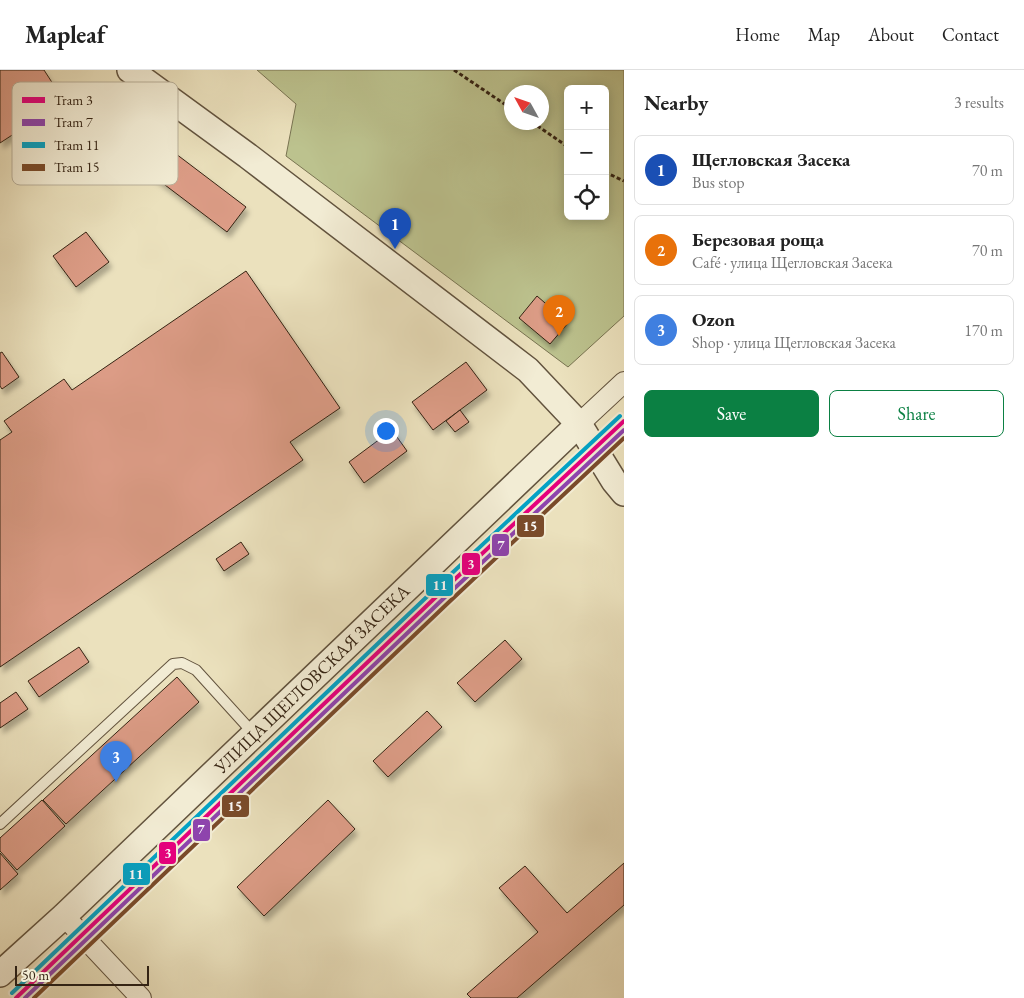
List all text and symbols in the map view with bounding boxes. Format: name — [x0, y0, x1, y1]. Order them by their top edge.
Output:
text: Mapleaf — [25, 19, 106, 50]
text: Home — [735, 23, 780, 46]
text: Map — [808, 23, 840, 46]
text: About — [868, 23, 914, 46]
text: Contact — [942, 23, 999, 46]
legend — [12, 82, 178, 185]
north arrow — [504, 85, 549, 130]
map controls — [564, 85, 609, 220]
button: + — [564, 85, 609, 130]
text: Nearby — [644, 89, 708, 116]
text: Tram 3 — [54, 91, 93, 109]
text: 3 results — [954, 92, 1004, 113]
text: Tram 7 — [54, 113, 93, 131]
button: − — [564, 130, 609, 175]
text: Tram 11 — [54, 136, 99, 154]
text: Щегловская Засека — [692, 147, 850, 172]
text: Tram 15 — [54, 158, 99, 176]
text: 1 — [657, 160, 665, 181]
text: 70 m — [972, 160, 1003, 181]
text: Bus stop — [692, 172, 745, 193]
button: locate — [564, 175, 609, 220]
pin: 1 — [379, 208, 411, 249]
text: Березовая роща — [692, 227, 824, 252]
text: 2 — [657, 240, 665, 261]
text: 70 m — [972, 240, 1003, 261]
text: Café · улица Щегловская Засека — [692, 252, 893, 273]
pin: 2 — [543, 295, 575, 336]
text: Ozon — [692, 307, 735, 332]
text: 3 — [657, 320, 665, 341]
text: 170 m — [964, 320, 1003, 341]
text: Shop · улица Щегловская Засека — [692, 332, 896, 353]
button: Save — [644, 390, 819, 437]
button: Share — [829, 390, 1004, 437]
your location — [373, 418, 399, 444]
line badge: 15 — [516, 514, 545, 538]
text: 15 — [523, 517, 537, 535]
line badge: 7 — [491, 533, 510, 557]
text: 7 — [497, 536, 505, 554]
line badge: 3 — [461, 552, 481, 576]
text: 3 — [467, 555, 475, 573]
line badge: 11 — [425, 573, 454, 597]
text: 11 — [433, 576, 447, 594]
street label: УЛИЦА ЩЕГЛОВСКАЯ ЗАСЕКА — [208, 579, 414, 779]
pin: 3 — [100, 741, 132, 782]
line badge: 15 — [221, 794, 250, 818]
text: 15 — [228, 797, 242, 815]
line badge: 7 — [192, 818, 211, 842]
text: 7 — [197, 820, 205, 838]
line badge: 3 — [158, 841, 177, 865]
text: 3 — [164, 844, 172, 862]
line badge: 11 — [122, 862, 151, 886]
text: 11 — [129, 865, 143, 883]
scale bar — [15, 963, 149, 986]
text: 50 m — [22, 966, 49, 984]

